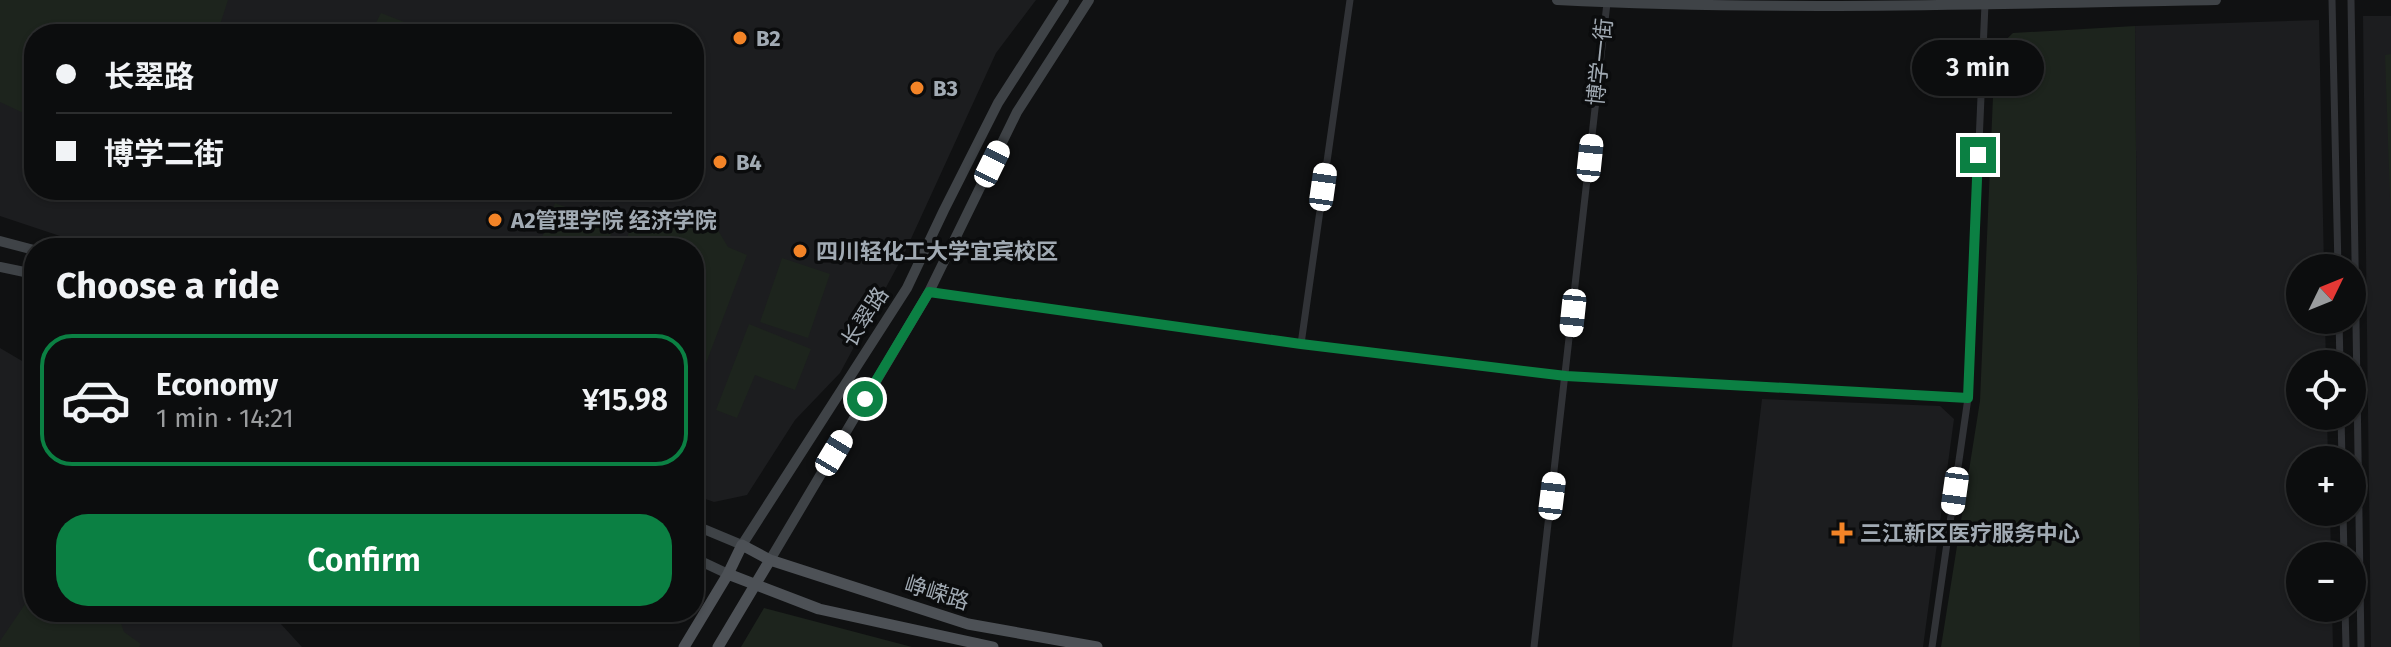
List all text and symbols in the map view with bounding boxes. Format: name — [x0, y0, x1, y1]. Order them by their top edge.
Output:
street label: 博学一街 — [1582, 17, 1618, 107]
place label: B2 — [756, 25, 781, 52]
marker: B2 — [731, 29, 749, 47]
callout: 3 min — [1912, 39, 2044, 95]
text: 3 min — [1946, 52, 2010, 83]
text: 长翠路 — [104, 59, 194, 95]
place label: B3 — [933, 75, 958, 102]
marker: B3 — [908, 79, 926, 97]
car — [1576, 133, 1604, 183]
text: 博学二街 — [104, 136, 224, 172]
car — [971, 137, 1013, 191]
route end — [1960, 137, 1996, 173]
place label: B4 — [736, 149, 762, 176]
marker: B4 — [711, 153, 729, 171]
car — [1308, 162, 1338, 212]
place label: A2管理学院 经济学院 — [510, 207, 717, 234]
marker: A2管理学院 经济学院 — [486, 211, 504, 229]
place label: 四川轻化工大学宜宾校区 — [816, 238, 1058, 265]
marker: 四川轻化工大学宜宾校区 — [791, 242, 809, 260]
north arrow — [2286, 254, 2366, 334]
map controls — [2286, 254, 2366, 622]
text: Choose a ride — [56, 264, 279, 308]
street label: 长翠路 — [836, 282, 894, 352]
car — [1559, 288, 1587, 338]
button: locate — [2286, 350, 2366, 430]
icon: car — [60, 364, 132, 436]
text: Economy — [156, 367, 278, 403]
route start — [847, 381, 883, 417]
text: ¥15.98 — [582, 382, 668, 418]
text: 1 min · 14:21 — [156, 403, 294, 434]
car — [811, 426, 857, 480]
button: + — [2286, 446, 2366, 526]
car — [1940, 466, 1970, 516]
car — [1537, 471, 1567, 521]
button: Confirm — [56, 514, 672, 606]
place label: 三江新区医疗服务中心 — [1860, 520, 2080, 547]
marker: 三江新区医疗服务中心 — [1831, 522, 1853, 544]
button: − — [2286, 542, 2366, 622]
street label: 峥嵘路 — [901, 570, 973, 616]

